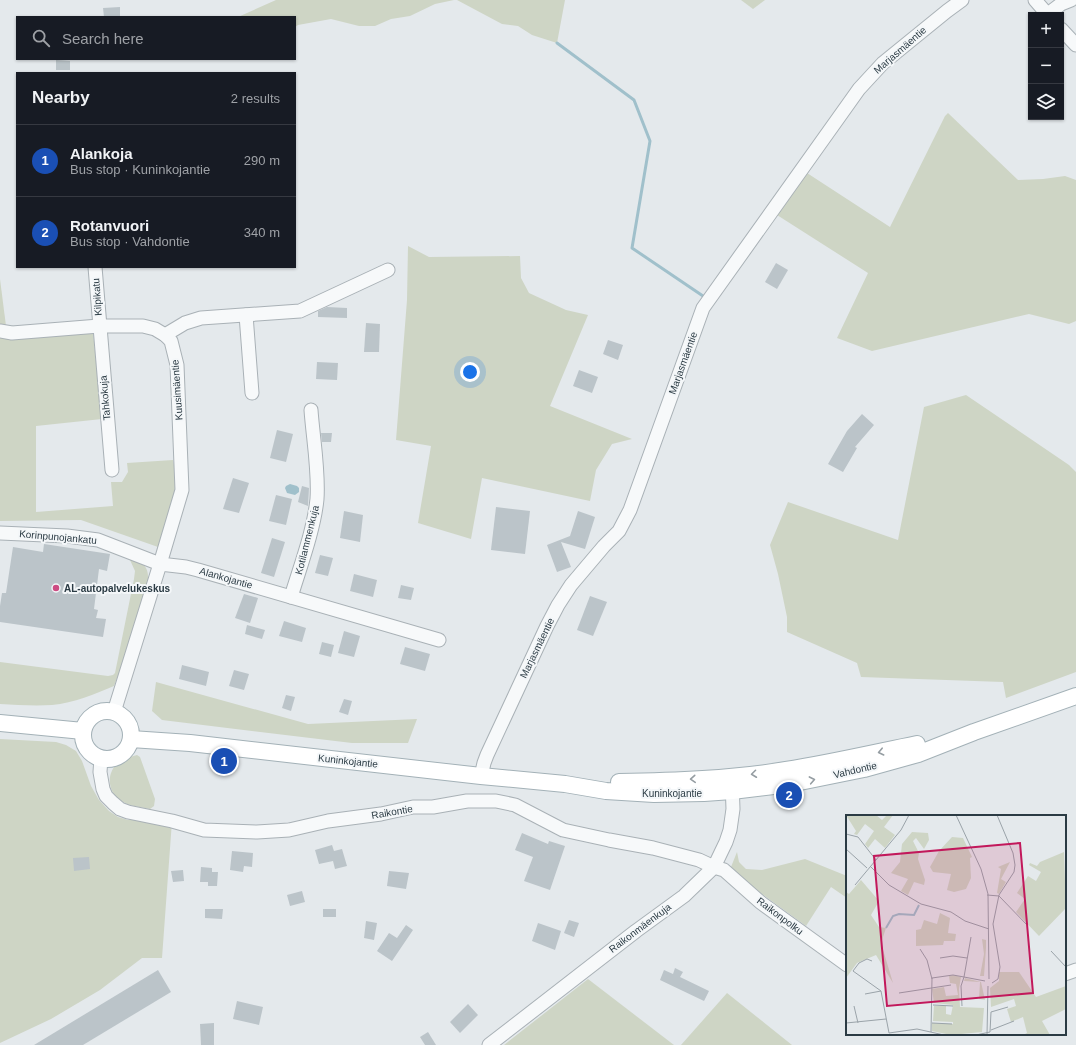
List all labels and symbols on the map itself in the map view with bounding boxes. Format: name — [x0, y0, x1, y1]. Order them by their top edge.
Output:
street label: Marjasmäentie — [872, 24, 929, 76]
street label: Kilpikatu — [90, 278, 104, 316]
street label: Marjasmäentie — [667, 330, 700, 396]
street label: Kuusimäentie — [169, 359, 185, 421]
your location — [460, 362, 480, 382]
street label: Tahkokuja — [98, 375, 112, 421]
street label: Kotilammenkuja — [293, 504, 321, 576]
street label: Korinpunojankatu — [19, 528, 97, 546]
street label: Alankojantie — [198, 565, 254, 591]
marker: AL-autopalvelukeskus — [51, 583, 61, 593]
place label: AL-autopalvelukeskus — [64, 583, 171, 594]
street label: Marjasmäentie — [518, 616, 557, 680]
pin: 1 — [211, 746, 237, 776]
one-way arrow — [877, 747, 884, 755]
street label: Kuninkojantie — [318, 752, 379, 770]
street label: Vahdontie — [832, 760, 878, 780]
one-way arrow — [751, 769, 757, 778]
one-way arrow — [690, 774, 696, 783]
one-way arrow — [809, 776, 815, 784]
pin: 2 — [776, 780, 802, 810]
street label: Kuninkojantie — [642, 788, 702, 799]
street label: Raikontie — [371, 803, 414, 821]
inset map — [846, 815, 1066, 1035]
street label: Raikonpolku — [755, 895, 805, 937]
street label: Raikonmäenkuja — [607, 901, 673, 955]

